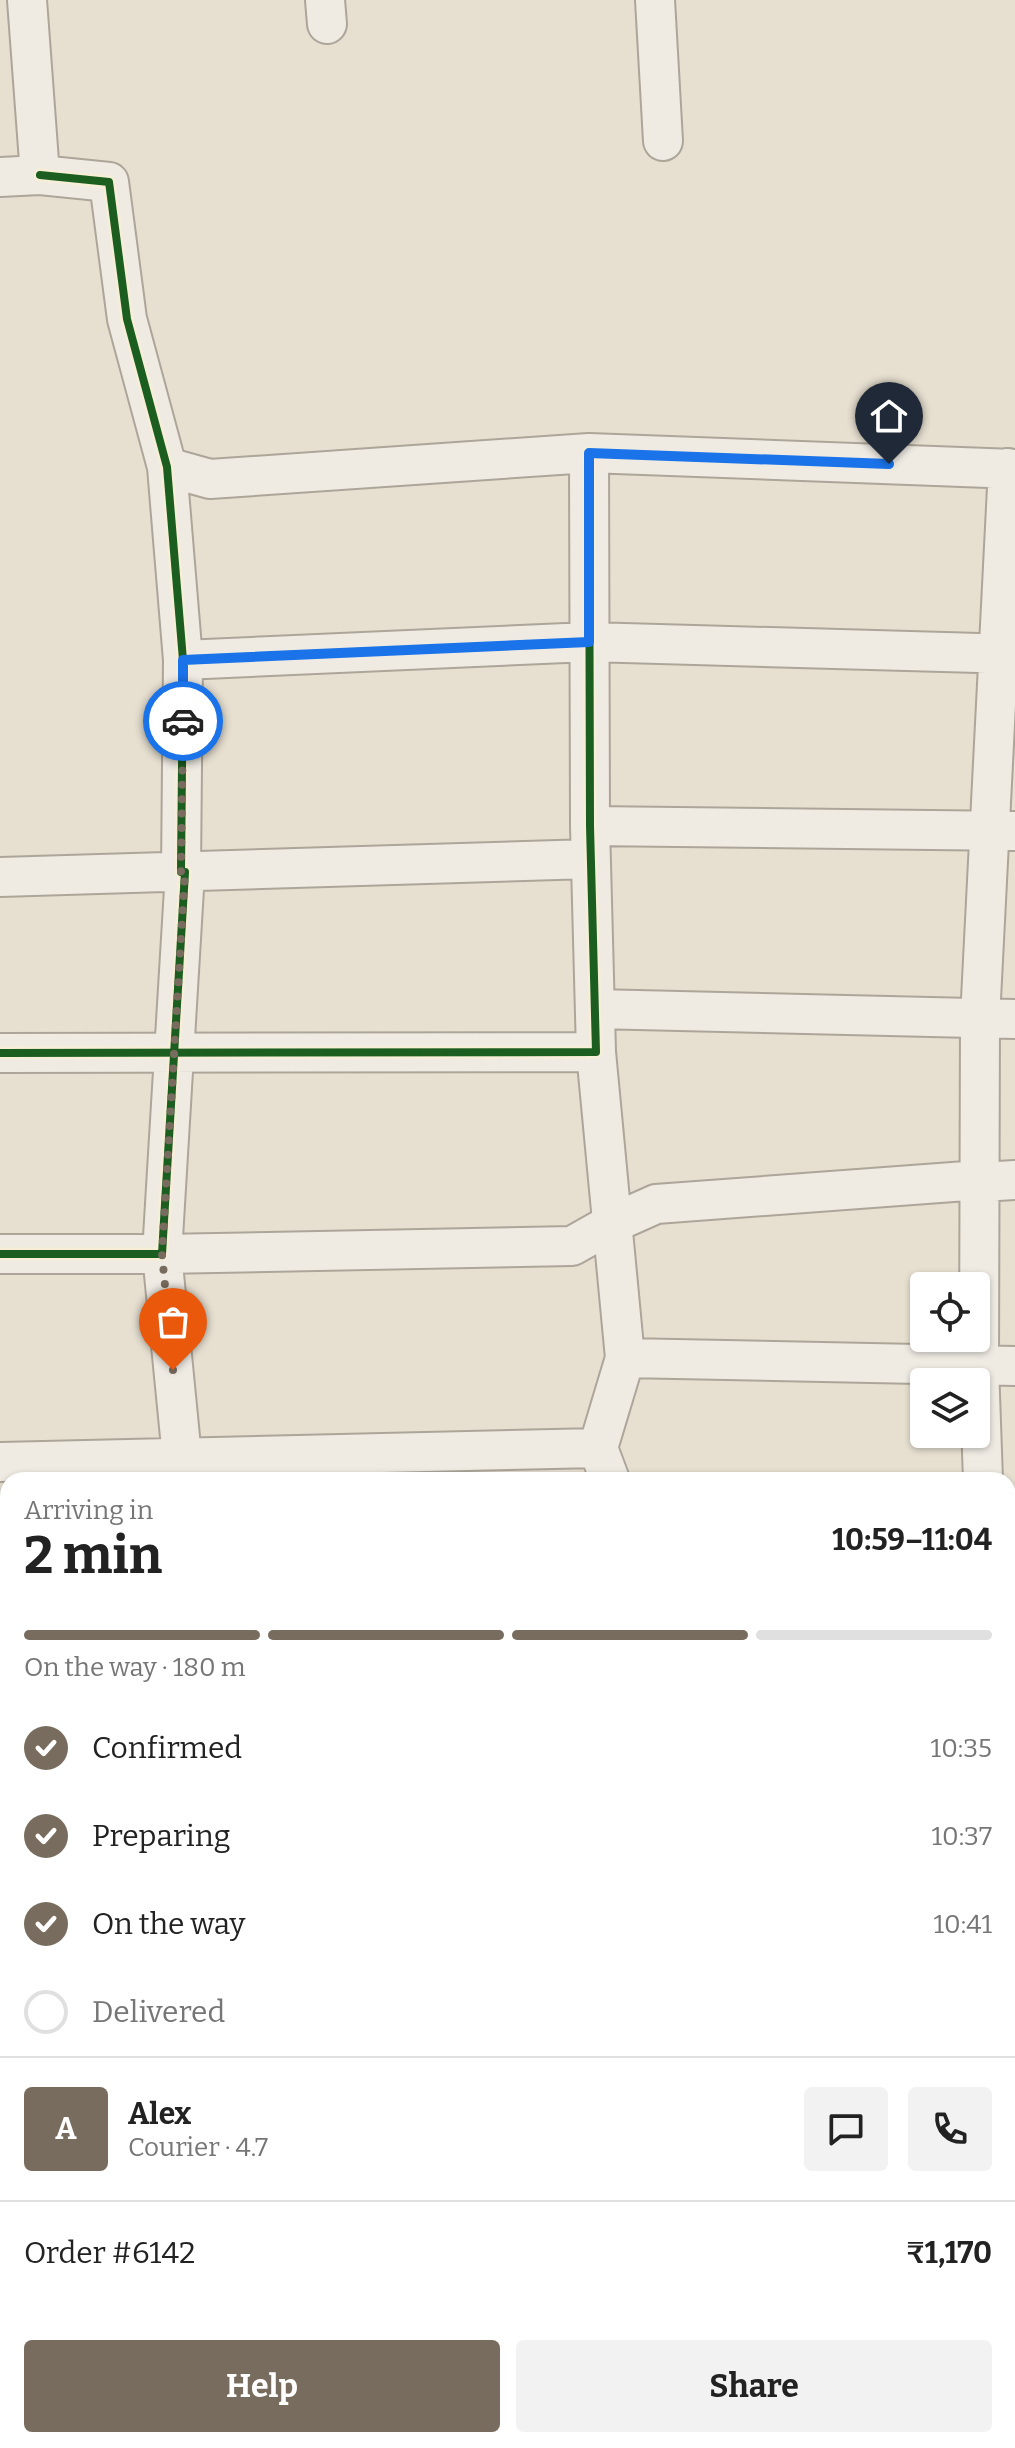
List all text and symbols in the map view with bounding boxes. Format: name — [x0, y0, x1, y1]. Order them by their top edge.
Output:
pin — [855, 382, 923, 464]
icon: home — [867, 394, 911, 438]
courier — [143, 681, 223, 761]
icon: car — [161, 699, 205, 743]
map controls — [910, 1272, 990, 1448]
button: locate — [910, 1272, 990, 1352]
pin — [139, 1288, 207, 1370]
icon: bag — [151, 1300, 195, 1344]
button: layers — [910, 1368, 990, 1448]
text: Arriving in — [24, 1495, 153, 1526]
text: 10:59–11:04 — [832, 1522, 992, 1558]
text: 2 min — [24, 1524, 162, 1587]
text: On the way · 180 m — [24, 1652, 246, 1683]
icon: check — [24, 1726, 68, 1770]
text: Confirmed — [92, 1730, 242, 1766]
text: 10:35 — [931, 1733, 992, 1764]
icon: check — [24, 1814, 68, 1858]
text: Preparing — [92, 1818, 230, 1854]
text: 10:37 — [931, 1821, 992, 1852]
icon: check — [24, 1902, 68, 1946]
text: On the way — [92, 1906, 245, 1942]
text: 10:41 — [934, 1909, 992, 1940]
text: Delivered — [92, 1994, 225, 2030]
button: chat — [804, 2087, 888, 2171]
button: phone — [908, 2087, 992, 2171]
text: Alex — [128, 2096, 191, 2132]
text: A — [55, 2111, 77, 2147]
text: Courier · 4.7 — [128, 2132, 268, 2163]
text: Order #6142 — [24, 2235, 195, 2271]
text: ₹1,170 — [906, 2235, 992, 2271]
button: Help — [24, 2340, 500, 2432]
button: Share — [516, 2340, 992, 2432]

